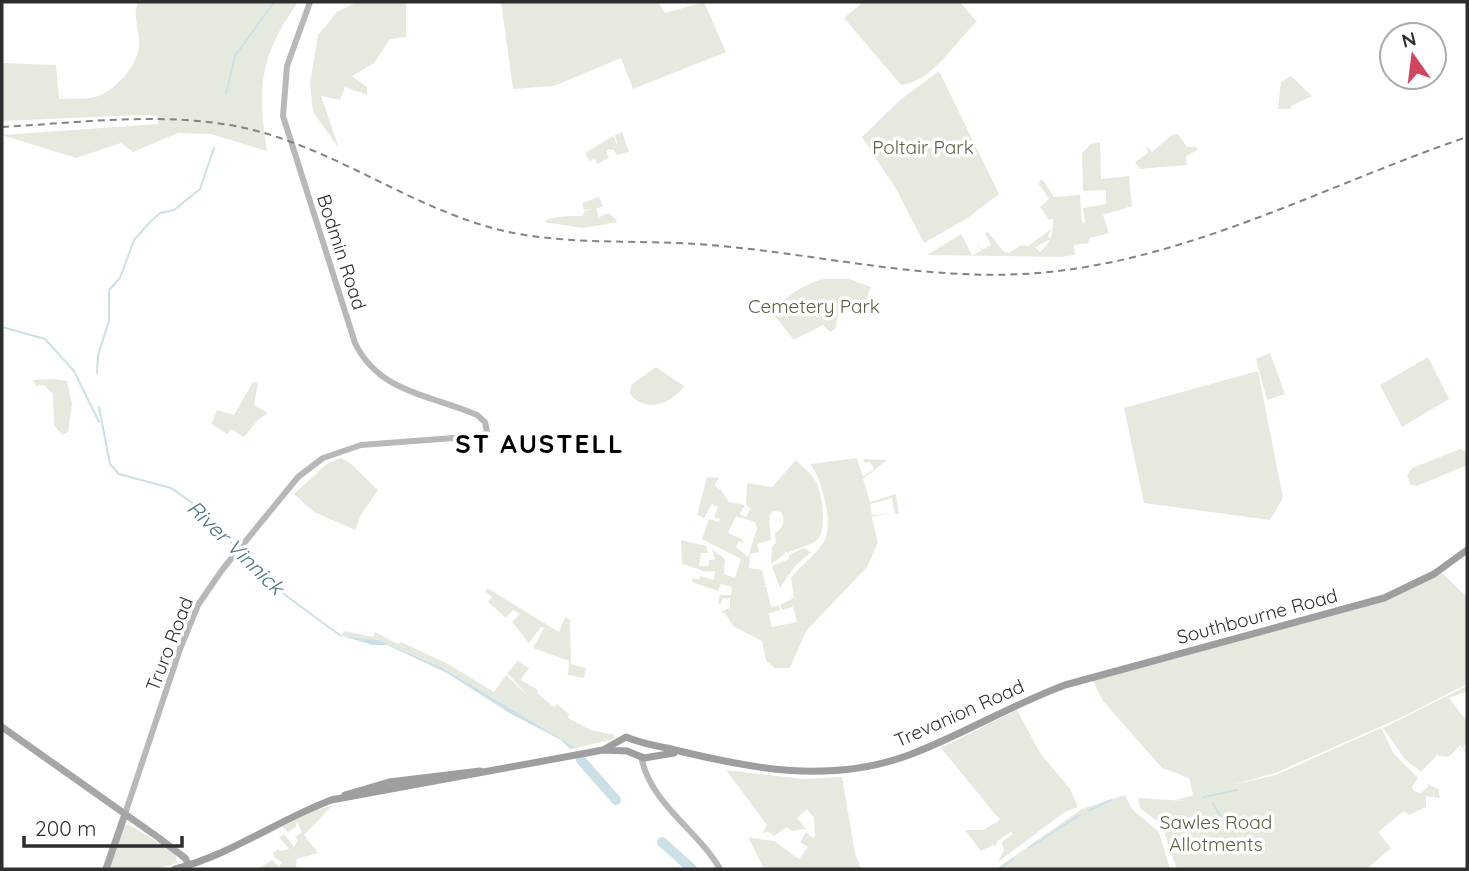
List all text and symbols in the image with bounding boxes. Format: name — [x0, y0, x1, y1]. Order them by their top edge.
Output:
north arrow — [1378, 21, 1448, 91]
text: N — [1399, 26, 1419, 53]
park label: Poltair Park — [872, 135, 974, 159]
street label: Bodmin Road — [312, 191, 372, 313]
park label: Cemetery Park — [748, 294, 880, 318]
district label: ST AUSTELL — [455, 427, 625, 460]
water label: River Vinnick — [182, 494, 291, 601]
street label: Southbourne Road — [1174, 583, 1340, 649]
street label: Truro Road — [140, 593, 198, 695]
street label: Trevanion Road — [891, 674, 1027, 752]
scale bar — [24, 804, 182, 848]
park label: Sawles Road Allotments — [1160, 810, 1272, 856]
text: 200 m — [35, 815, 97, 841]

